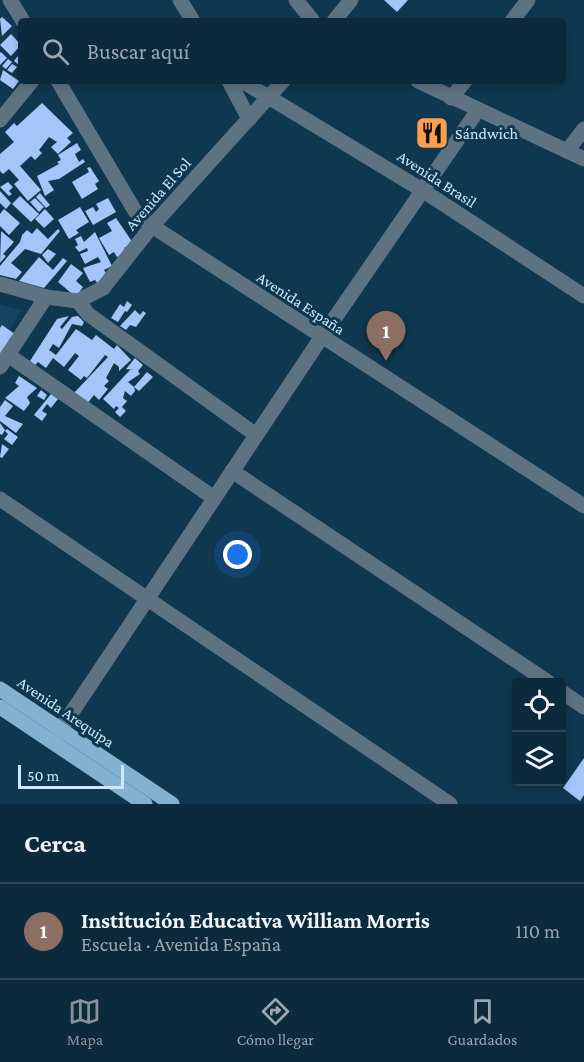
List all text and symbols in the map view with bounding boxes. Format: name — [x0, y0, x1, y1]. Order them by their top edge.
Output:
search box — [18, 18, 566, 84]
icon: search — [39, 35, 72, 68]
text: Buscar aquí — [87, 39, 189, 64]
restaurant icon: Sándwich — [414, 115, 450, 151]
place label: Sándwich — [455, 125, 518, 142]
street label: Avenida Brasil — [394, 147, 480, 211]
street label: Avenida El Sol — [122, 154, 194, 234]
street label: Avenida España — [253, 268, 349, 339]
pin: 1 — [366, 312, 406, 361]
your location — [223, 540, 252, 569]
street label: Avenida Arequipa — [14, 673, 118, 752]
map controls — [512, 678, 566, 786]
button: locate — [512, 678, 566, 732]
button: layers — [512, 732, 566, 786]
scale bar — [18, 762, 124, 790]
text: 50 m — [27, 767, 59, 784]
text: Cerca — [24, 829, 86, 858]
text: Institución Educativa William Morris — [81, 908, 430, 933]
text: 1 — [40, 920, 47, 942]
text: 110 m — [516, 920, 560, 942]
text: Escuela · Avenida España — [81, 933, 281, 955]
tab: Mapa — [67, 995, 103, 1048]
tab: Cómo llegar — [237, 995, 314, 1048]
tab: Guardados — [447, 995, 517, 1048]

